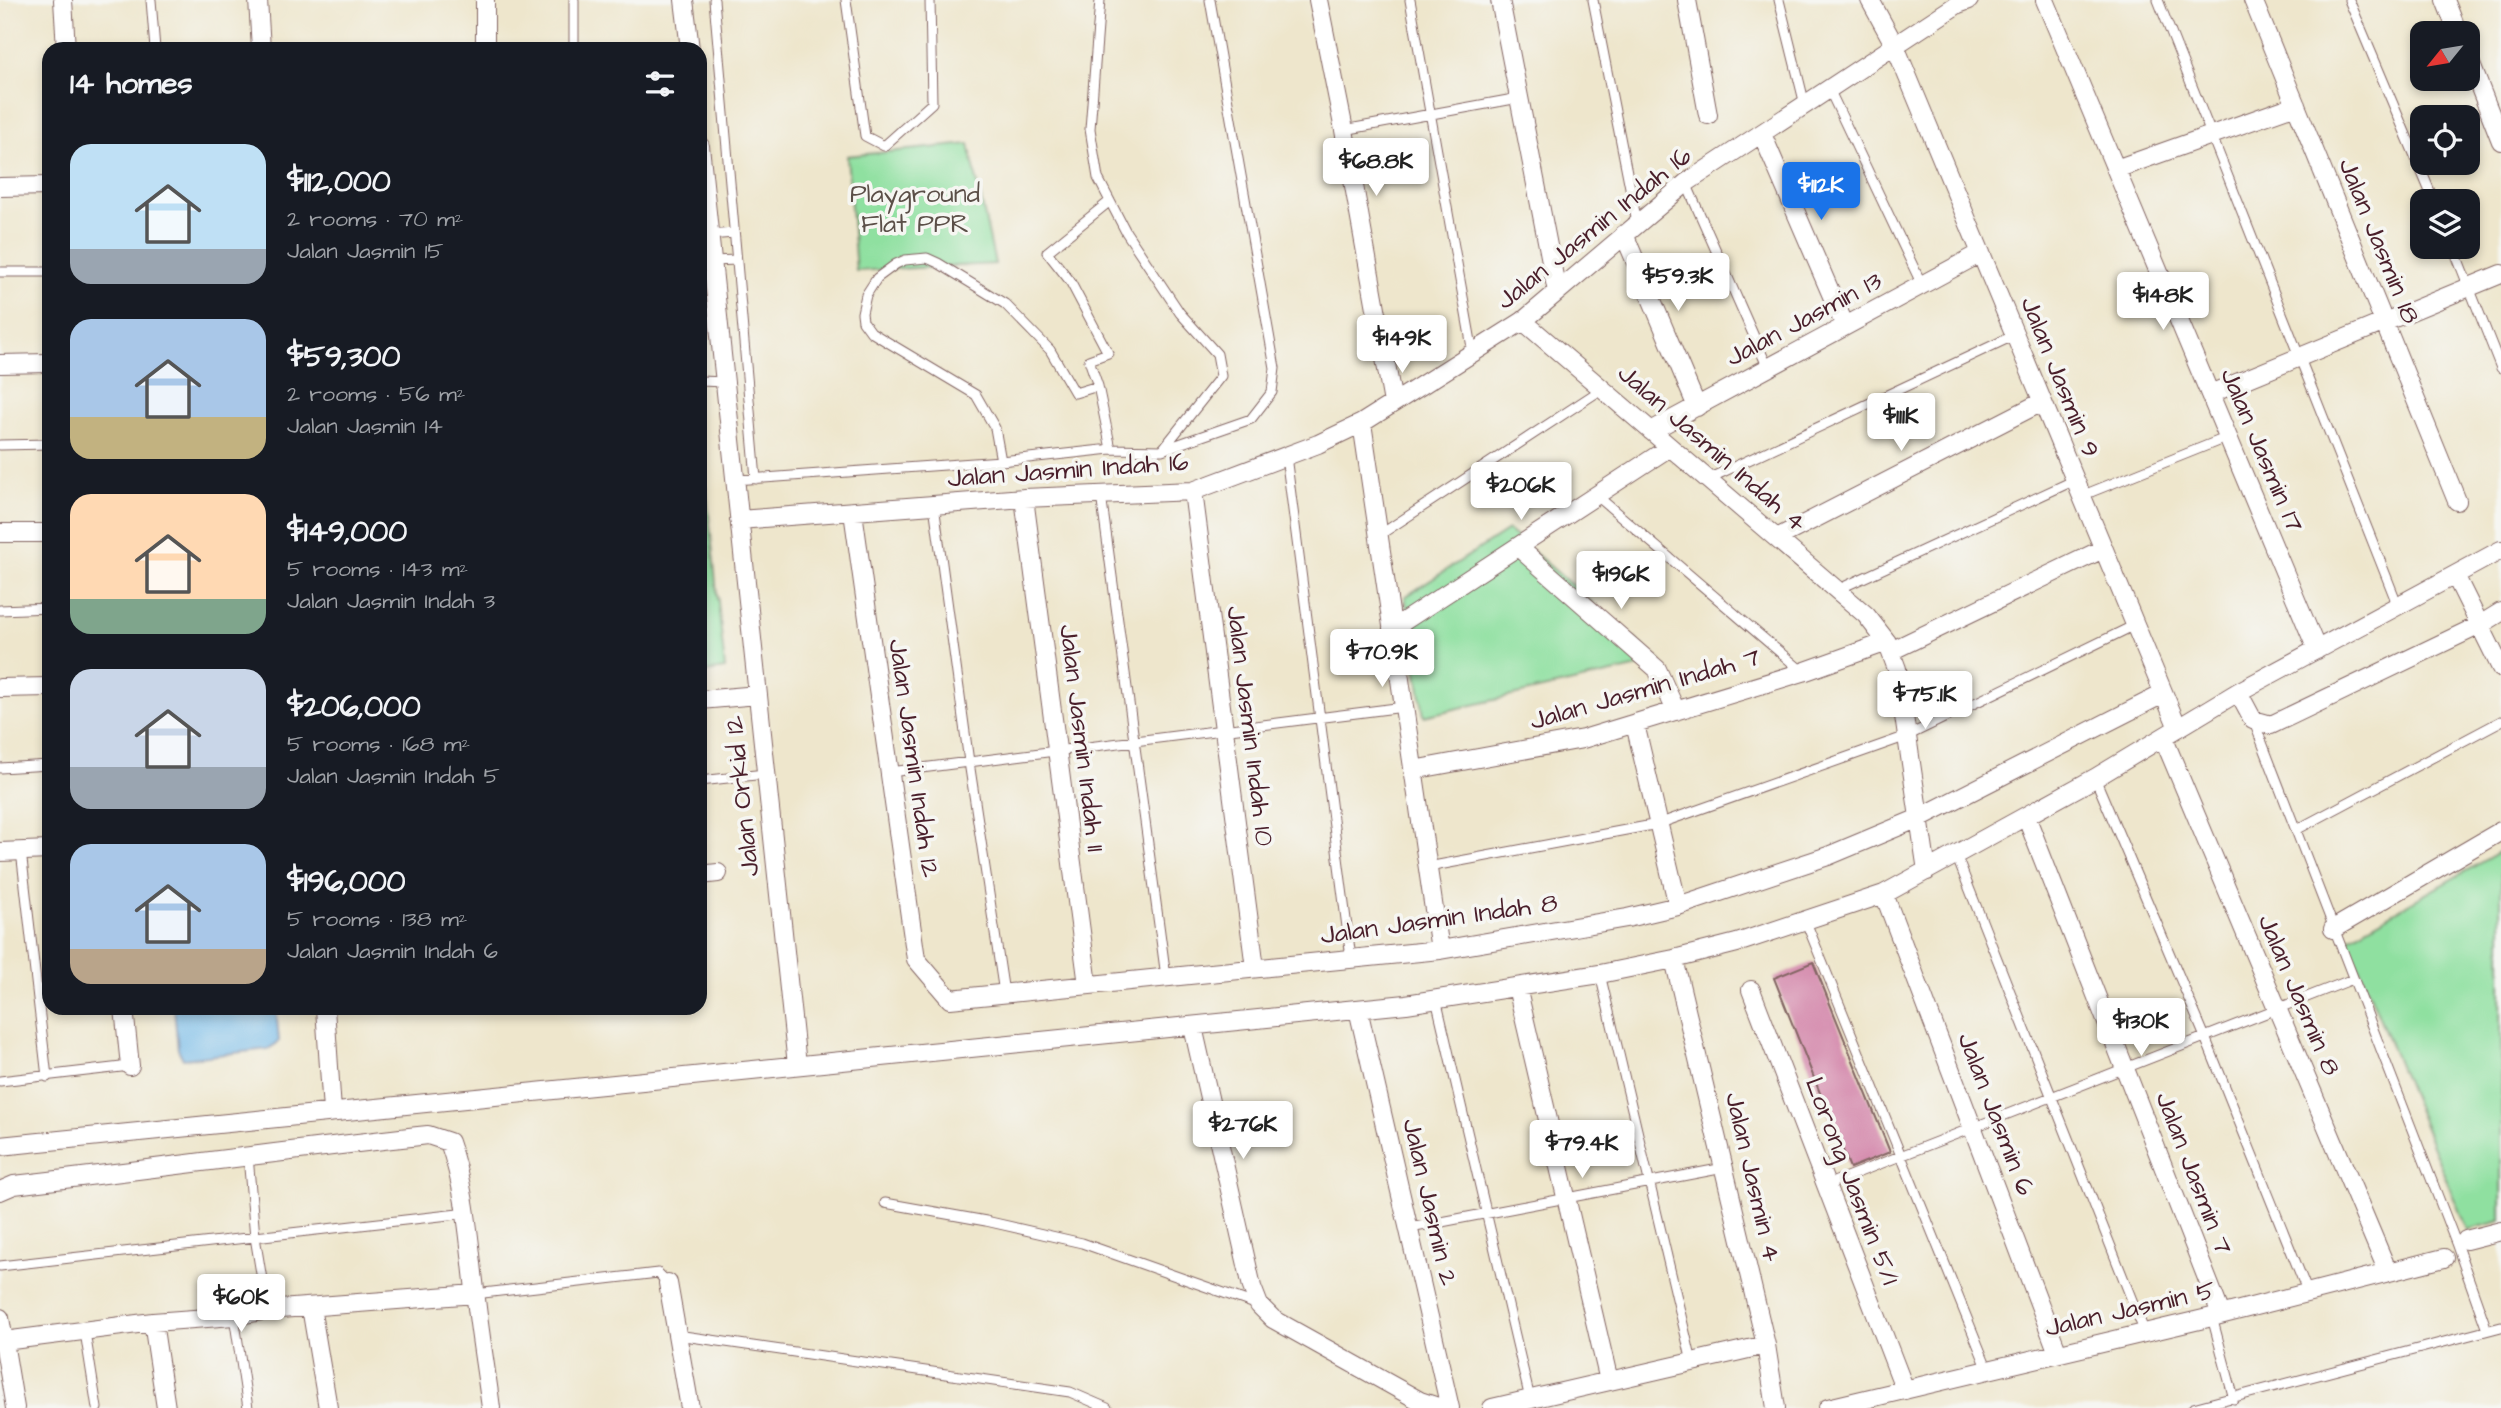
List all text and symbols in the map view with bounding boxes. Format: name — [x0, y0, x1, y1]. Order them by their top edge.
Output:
north arrow — [2410, 21, 2480, 91]
map controls — [2410, 21, 2480, 259]
text: 14 homes — [70, 63, 193, 105]
icon: filters — [641, 65, 679, 103]
button: locate — [2410, 105, 2480, 175]
pin: $68.8K — [1319, 138, 1433, 198]
street label: Jalan Jasmin Indah 16 — [1489, 138, 1699, 318]
text: $68.8K — [1339, 145, 1413, 177]
street label: Jalan Jasmin 18 — [2329, 153, 2429, 329]
text: $112,000 — [287, 161, 391, 203]
pin: $112K — [1772, 162, 1870, 222]
text: $112K — [1798, 169, 1844, 201]
icon: home — [126, 172, 210, 256]
park label: Playground Flat PPR — [850, 176, 980, 242]
button: layers — [2410, 189, 2480, 259]
text: 2 rooms · 70 m² — [287, 203, 463, 235]
text: Jalan Jasmin 15 — [287, 235, 444, 267]
pin: $59.3K — [1621, 254, 1735, 313]
text: $59.3K — [1642, 260, 1714, 292]
street label: Jalan Jasmin 13 — [1720, 263, 1888, 375]
pin: $148K — [2114, 272, 2212, 332]
text: $148K — [2133, 279, 2193, 311]
street label: Jalan Jasmin 9 — [2011, 291, 2109, 463]
pin: $149K — [1353, 316, 1451, 375]
text: $149K — [1373, 322, 1431, 354]
text: $59,300 — [287, 336, 400, 378]
icon: home — [126, 347, 210, 431]
street label: Jalan Jasmin Indah 4 — [1610, 356, 1815, 540]
street label: Jalan Jasmin 17 — [2211, 363, 2313, 537]
text: 2 rooms · 56 m² — [287, 378, 465, 410]
pin: $111K — [1852, 393, 1950, 453]
text: $111K — [1883, 400, 1919, 432]
text: Jalan Jasmin 14 — [287, 410, 443, 442]
street label: Jalan Jasmin Indah 16 — [946, 444, 1190, 496]
pin: $206K — [1472, 462, 1570, 522]
text: $206K — [1487, 469, 1555, 501]
text: $149,000 — [287, 511, 407, 553]
icon: home — [126, 522, 210, 606]
pin: $196K — [1572, 552, 1670, 611]
text: 5 rooms · 143 m² — [287, 553, 468, 585]
text: $196K — [1592, 558, 1650, 590]
text: Jalan Jasmin Indah 3 — [287, 585, 495, 617]
street label: Jalan Jasmin Indah 10 — [1217, 604, 1283, 848]
street label: Jalan Jasmin Indah 11 — [1050, 622, 1114, 854]
pin: $70.9K — [1325, 630, 1439, 689]
text: $70.9K — [1346, 636, 1418, 668]
street label: Jalan Jasmin Indah 12 — [879, 637, 949, 880]
street label: Jalan Jasmin Indah 7 — [1526, 639, 1764, 739]
pin: $75.1K — [1868, 672, 1982, 731]
text: $75.1K — [1893, 678, 1957, 710]
text: $206,000 — [287, 686, 421, 728]
icon: home — [126, 697, 210, 781]
street label: Jalan Orkid 12 — [716, 714, 768, 878]
text: 5 rooms · 168 m² — [287, 728, 470, 760]
text: Jalan Jasmin Indah 5 — [287, 760, 500, 792]
text: $196,000 — [287, 861, 406, 903]
icon: home — [126, 872, 210, 956]
street label: Jalan Jasmin Indah 8 — [1318, 885, 1560, 953]
text: 5 rooms · 138 m² — [287, 903, 467, 935]
street label: Jalan Jasmin 8 — [2249, 909, 2349, 1081]
text: Jalan Jasmin Indah 6 — [287, 935, 498, 967]
pin: $130K — [2092, 998, 2190, 1058]
text: $130K — [2113, 1005, 2169, 1037]
street label: Jalan Jasmin 6 — [1948, 1027, 2044, 1201]
street label: Lorong Jasmin 5/1 — [1794, 1072, 1908, 1291]
street label: Jalan Jasmin 7 — [2146, 1087, 2242, 1259]
street label: Jalan Jasmin 4 — [1716, 1089, 1790, 1266]
pin: $276K — [1194, 1102, 1292, 1161]
text: $276K — [1209, 1108, 1277, 1140]
street label: Jalan Jasmin 2 — [1393, 1115, 1467, 1289]
pin: $79.4K — [1525, 1120, 1639, 1180]
text: $79.4K — [1546, 1127, 1618, 1159]
street label: Jalan Jasmin 5 — [2041, 1272, 2219, 1346]
pin: $60K — [200, 1274, 282, 1334]
text: $60K — [213, 1281, 269, 1313]

